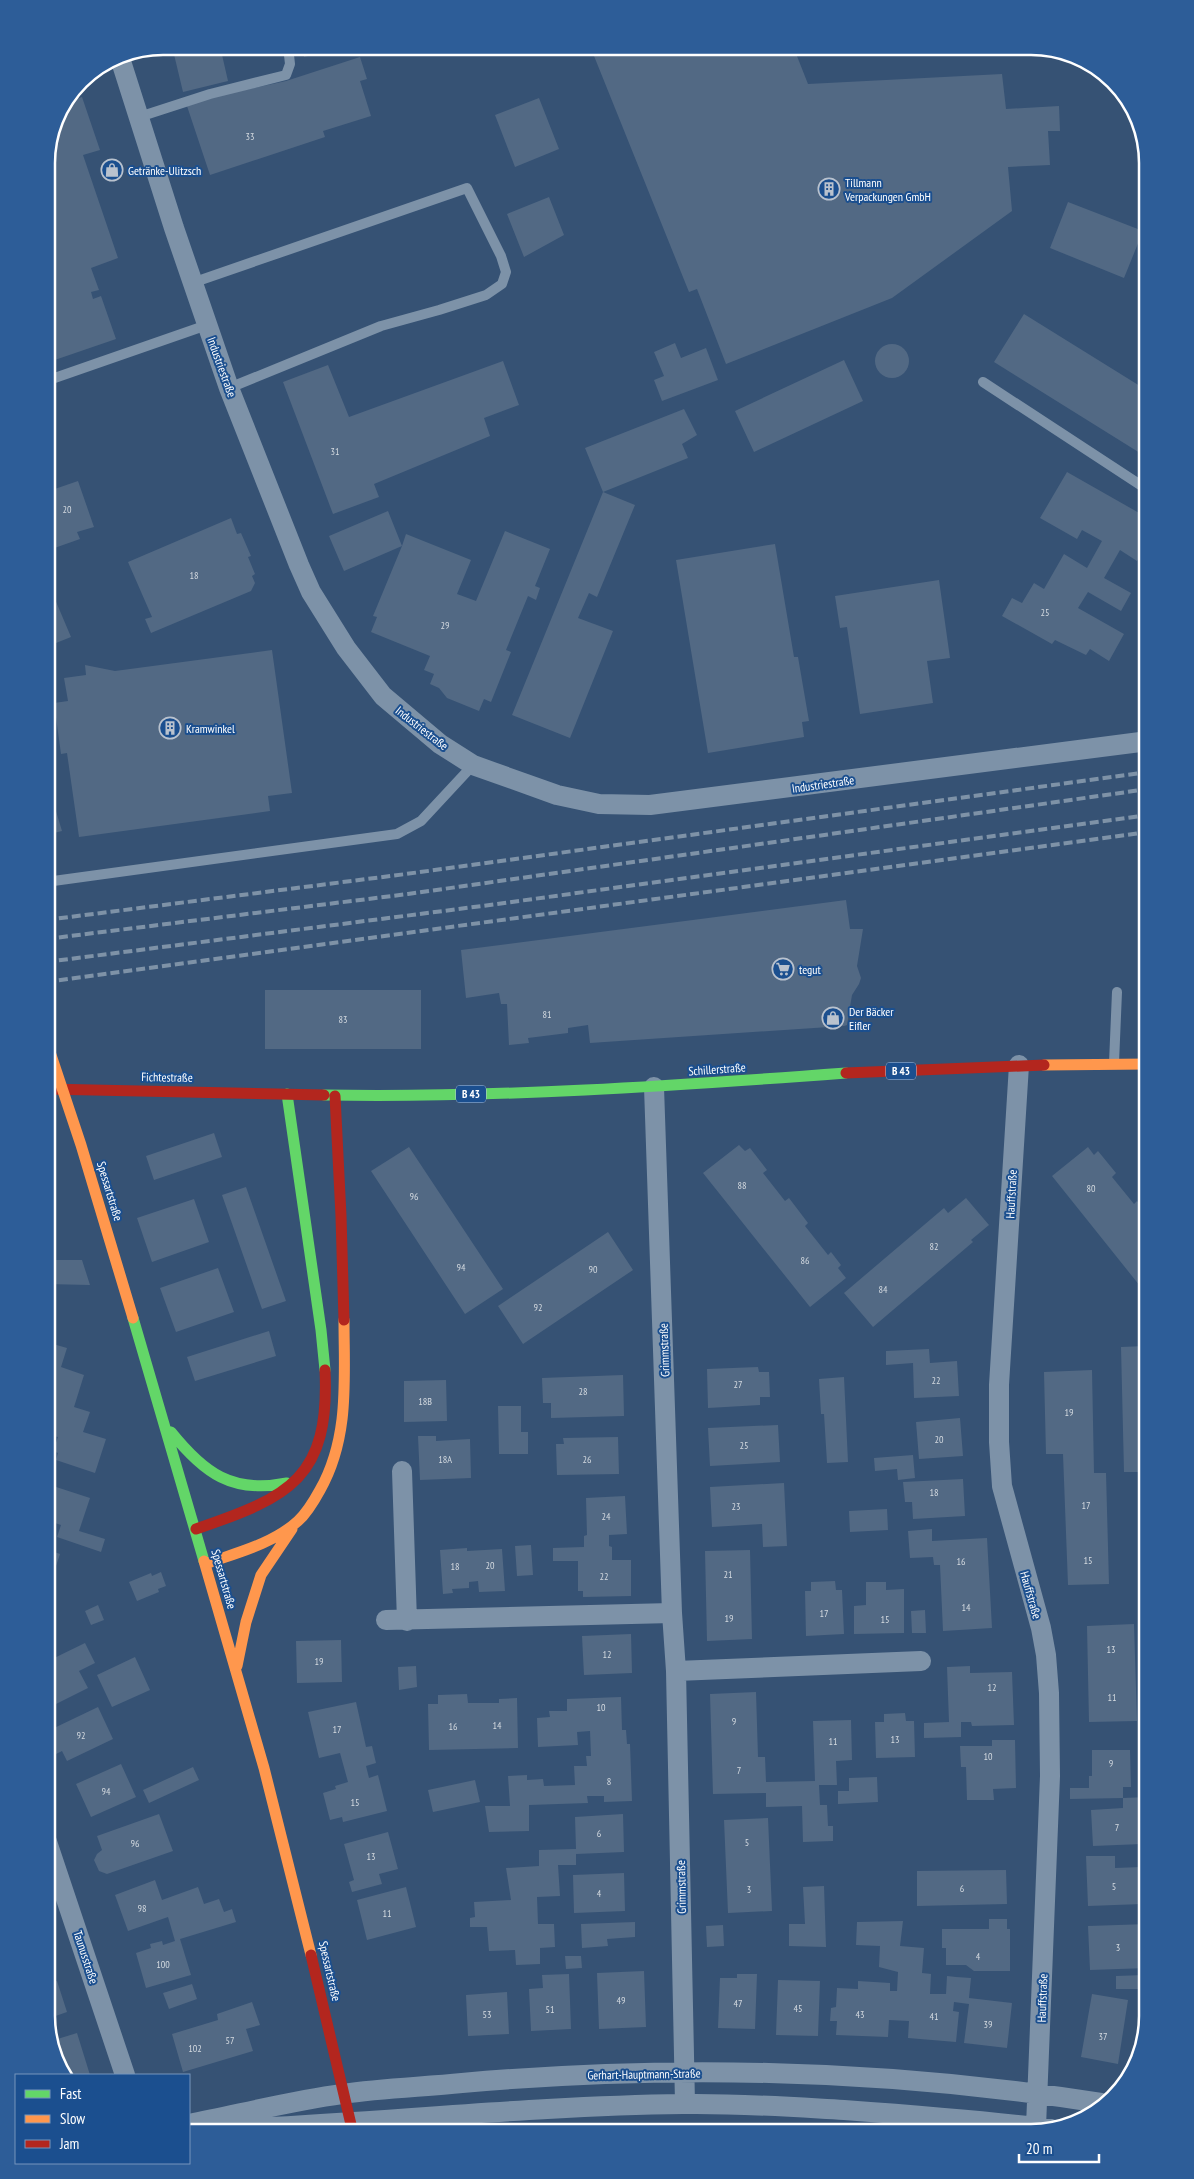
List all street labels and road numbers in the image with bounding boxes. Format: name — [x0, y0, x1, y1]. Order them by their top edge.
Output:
street label: Industriestraße — [204, 335, 240, 399]
street label: Industriestraße — [393, 703, 451, 753]
street label: Industriestraße — [791, 772, 855, 796]
street label: Schillerstraße — [688, 1060, 746, 1078]
road number: B 43 — [886, 1062, 916, 1080]
street label: Fichtestraße — [141, 1069, 193, 1085]
road number: B 43 — [456, 1086, 486, 1102]
street label: Spessartstraße — [94, 1159, 126, 1223]
street label: Hauffstraße — [1002, 1169, 1020, 1219]
street label: Grimmstraße — [656, 1323, 672, 1377]
street label: Spessartstraße — [208, 1547, 240, 1611]
street label: Hauffstraße — [1017, 1569, 1045, 1621]
street label: Grimmstraße — [673, 1860, 689, 1914]
street label: Taunusstraße — [70, 1928, 102, 1986]
street label: Spessartstraße — [316, 1939, 344, 2003]
street label: Hauffstraße — [1034, 1973, 1050, 2023]
street label: Gerhart-Hauptmann-Straße — [587, 2066, 701, 2082]

